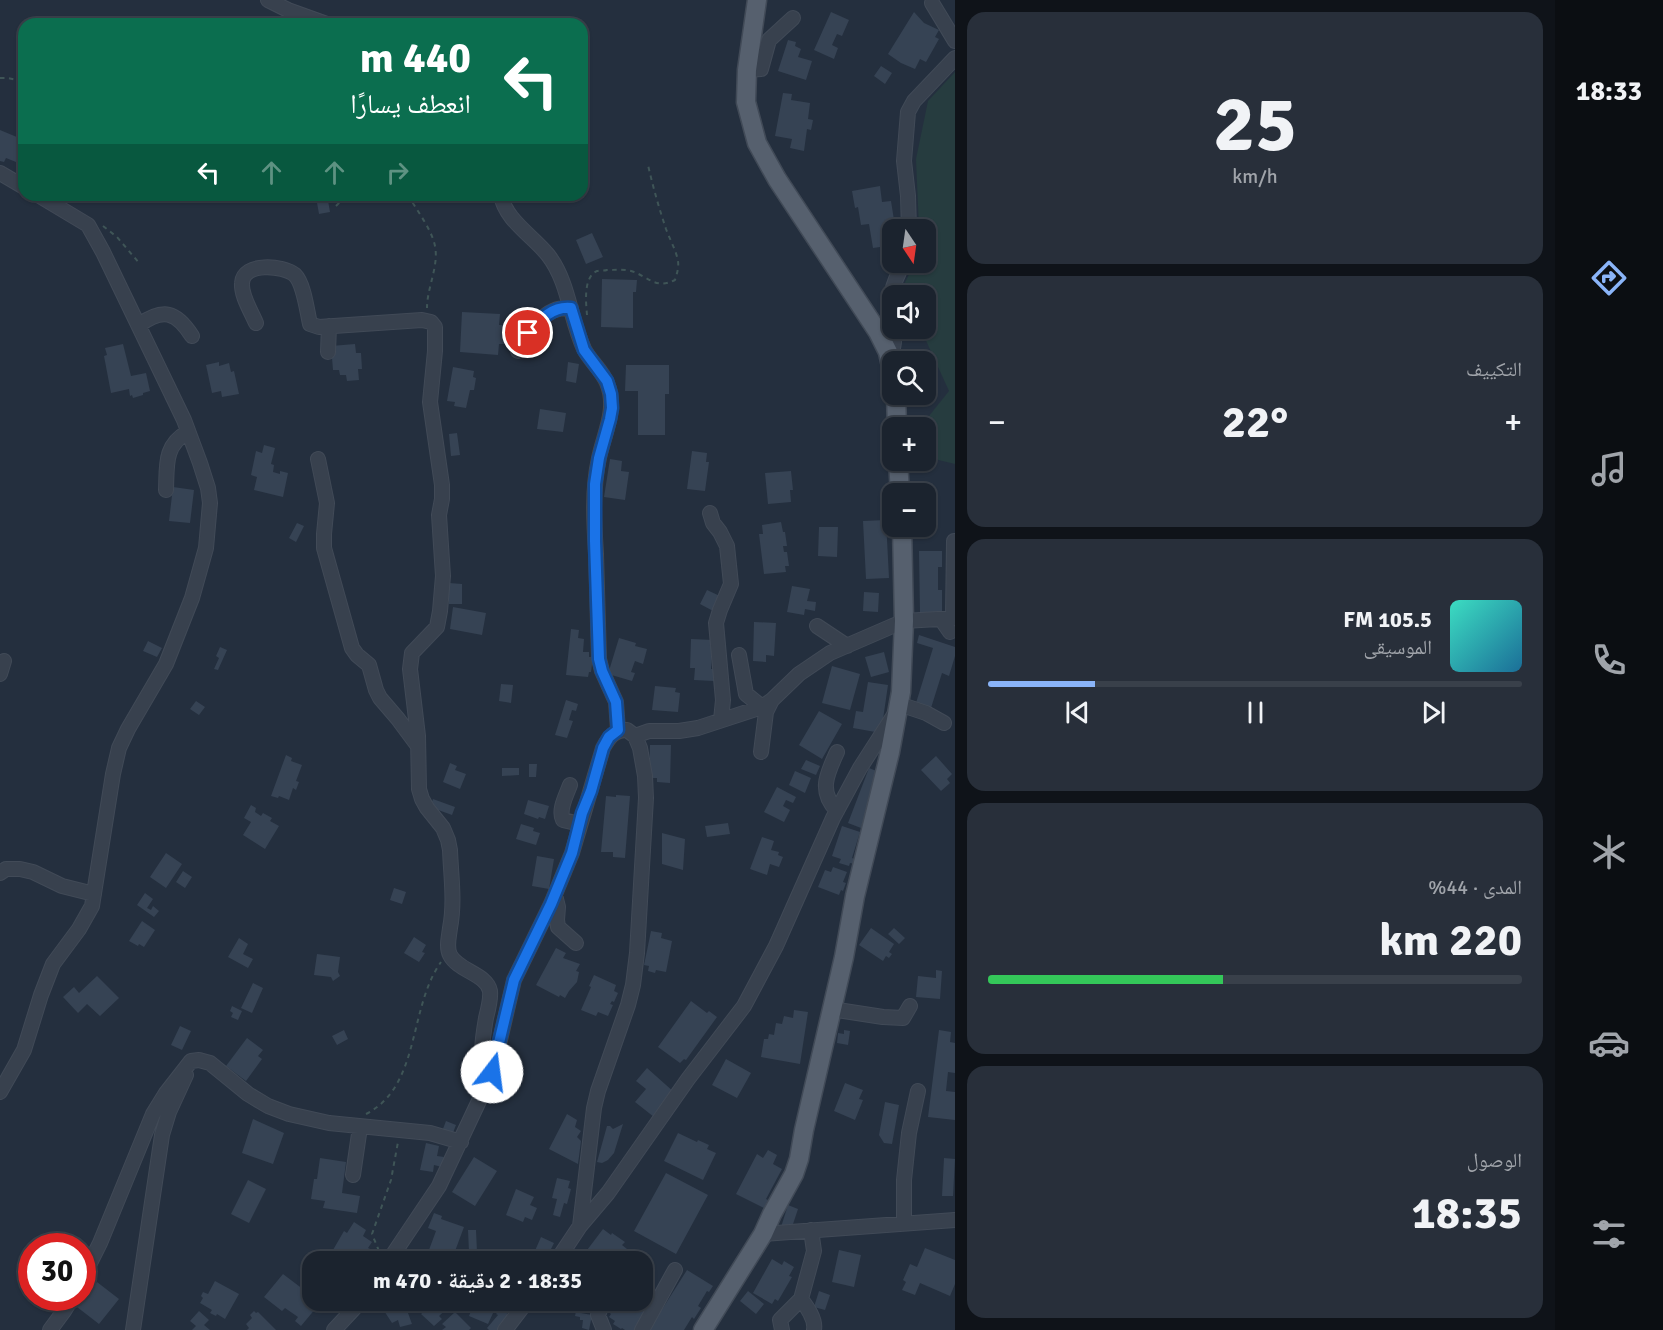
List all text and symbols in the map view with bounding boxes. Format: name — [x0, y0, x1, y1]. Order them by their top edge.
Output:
text: 440 m — [360, 33, 471, 84]
icon: left — [492, 42, 570, 120]
text: 18:33 — [1576, 75, 1642, 108]
text: 25 — [1213, 77, 1297, 173]
text: انعطف يسارًا — [350, 88, 471, 121]
icon: left — [192, 156, 225, 189]
icon: ahead — [255, 156, 288, 189]
icon: ahead — [318, 156, 351, 189]
icon: right — [381, 156, 414, 189]
text: km/h — [1232, 164, 1278, 189]
north arrow — [882, 219, 936, 273]
map controls — [882, 219, 936, 537]
icon: directions — [1588, 257, 1630, 299]
button: sound — [882, 285, 936, 339]
pin — [502, 307, 553, 358]
icon: arrive — [511, 316, 544, 349]
button: search — [882, 351, 936, 405]
text: التكييف — [1466, 357, 1522, 382]
text: 22° — [1222, 395, 1288, 450]
text: − — [988, 402, 1006, 443]
text: + — [1504, 402, 1522, 443]
button: + — [882, 417, 936, 471]
icon: music — [1588, 448, 1630, 490]
button: − — [882, 483, 936, 537]
text: 105.5 FM — [1343, 606, 1432, 633]
text: الموسيقى — [1364, 635, 1432, 660]
icon: phone — [1588, 639, 1630, 681]
icon: previous — [1061, 696, 1094, 729]
icon: pause — [1239, 696, 1272, 729]
icon: next — [1417, 696, 1450, 729]
icon: climate — [1588, 831, 1630, 873]
text: المدى · 44% — [1428, 875, 1522, 900]
text: 220 km — [1379, 913, 1522, 968]
icon: car — [1588, 1022, 1630, 1064]
position arrow — [460, 1040, 524, 1104]
text: الوصول — [1467, 1148, 1522, 1173]
text: 18:35 — [1412, 1186, 1522, 1241]
icon: filters — [1588, 1213, 1630, 1255]
speed limit sign: 30 — [18, 1233, 96, 1311]
text: 18:35 · 2 دقيقة · 470 m — [373, 1267, 582, 1294]

